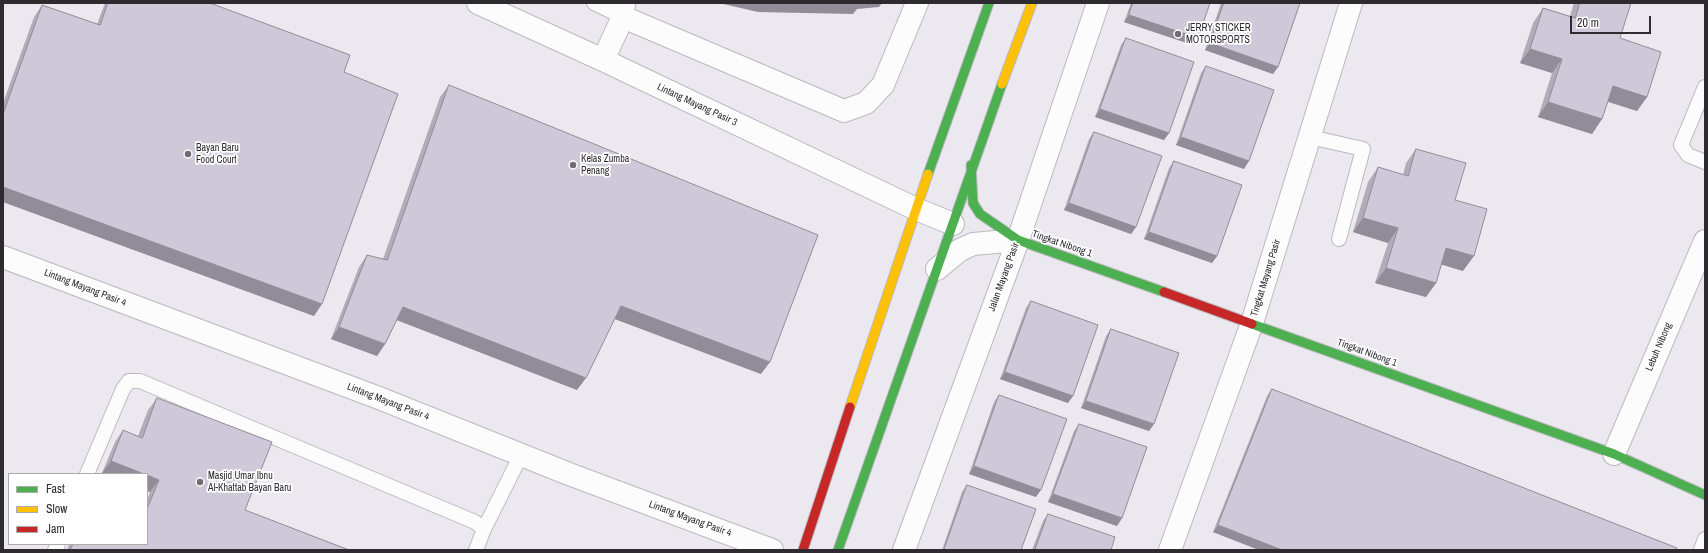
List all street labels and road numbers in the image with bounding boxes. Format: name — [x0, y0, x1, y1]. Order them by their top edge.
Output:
street label: Lintang Mayang Pasir 3 — [655, 81, 739, 129]
street label: Tingkat Nibong 1 — [1030, 228, 1094, 260]
street label: Tingkat Mayang Pasir — [1249, 238, 1283, 318]
street label: Jalan Mayang Pasir — [986, 241, 1022, 313]
street label: Lintang Mayang Pasir 4 — [42, 267, 128, 309]
street label: Lebuh Nibong — [1643, 321, 1675, 373]
street label: Tingkat Nibong 1 — [1335, 337, 1399, 369]
street label: Lintang Mayang Pasir 4 — [345, 381, 431, 423]
street label: Lintang Mayang Pasir 4 — [647, 498, 733, 540]

